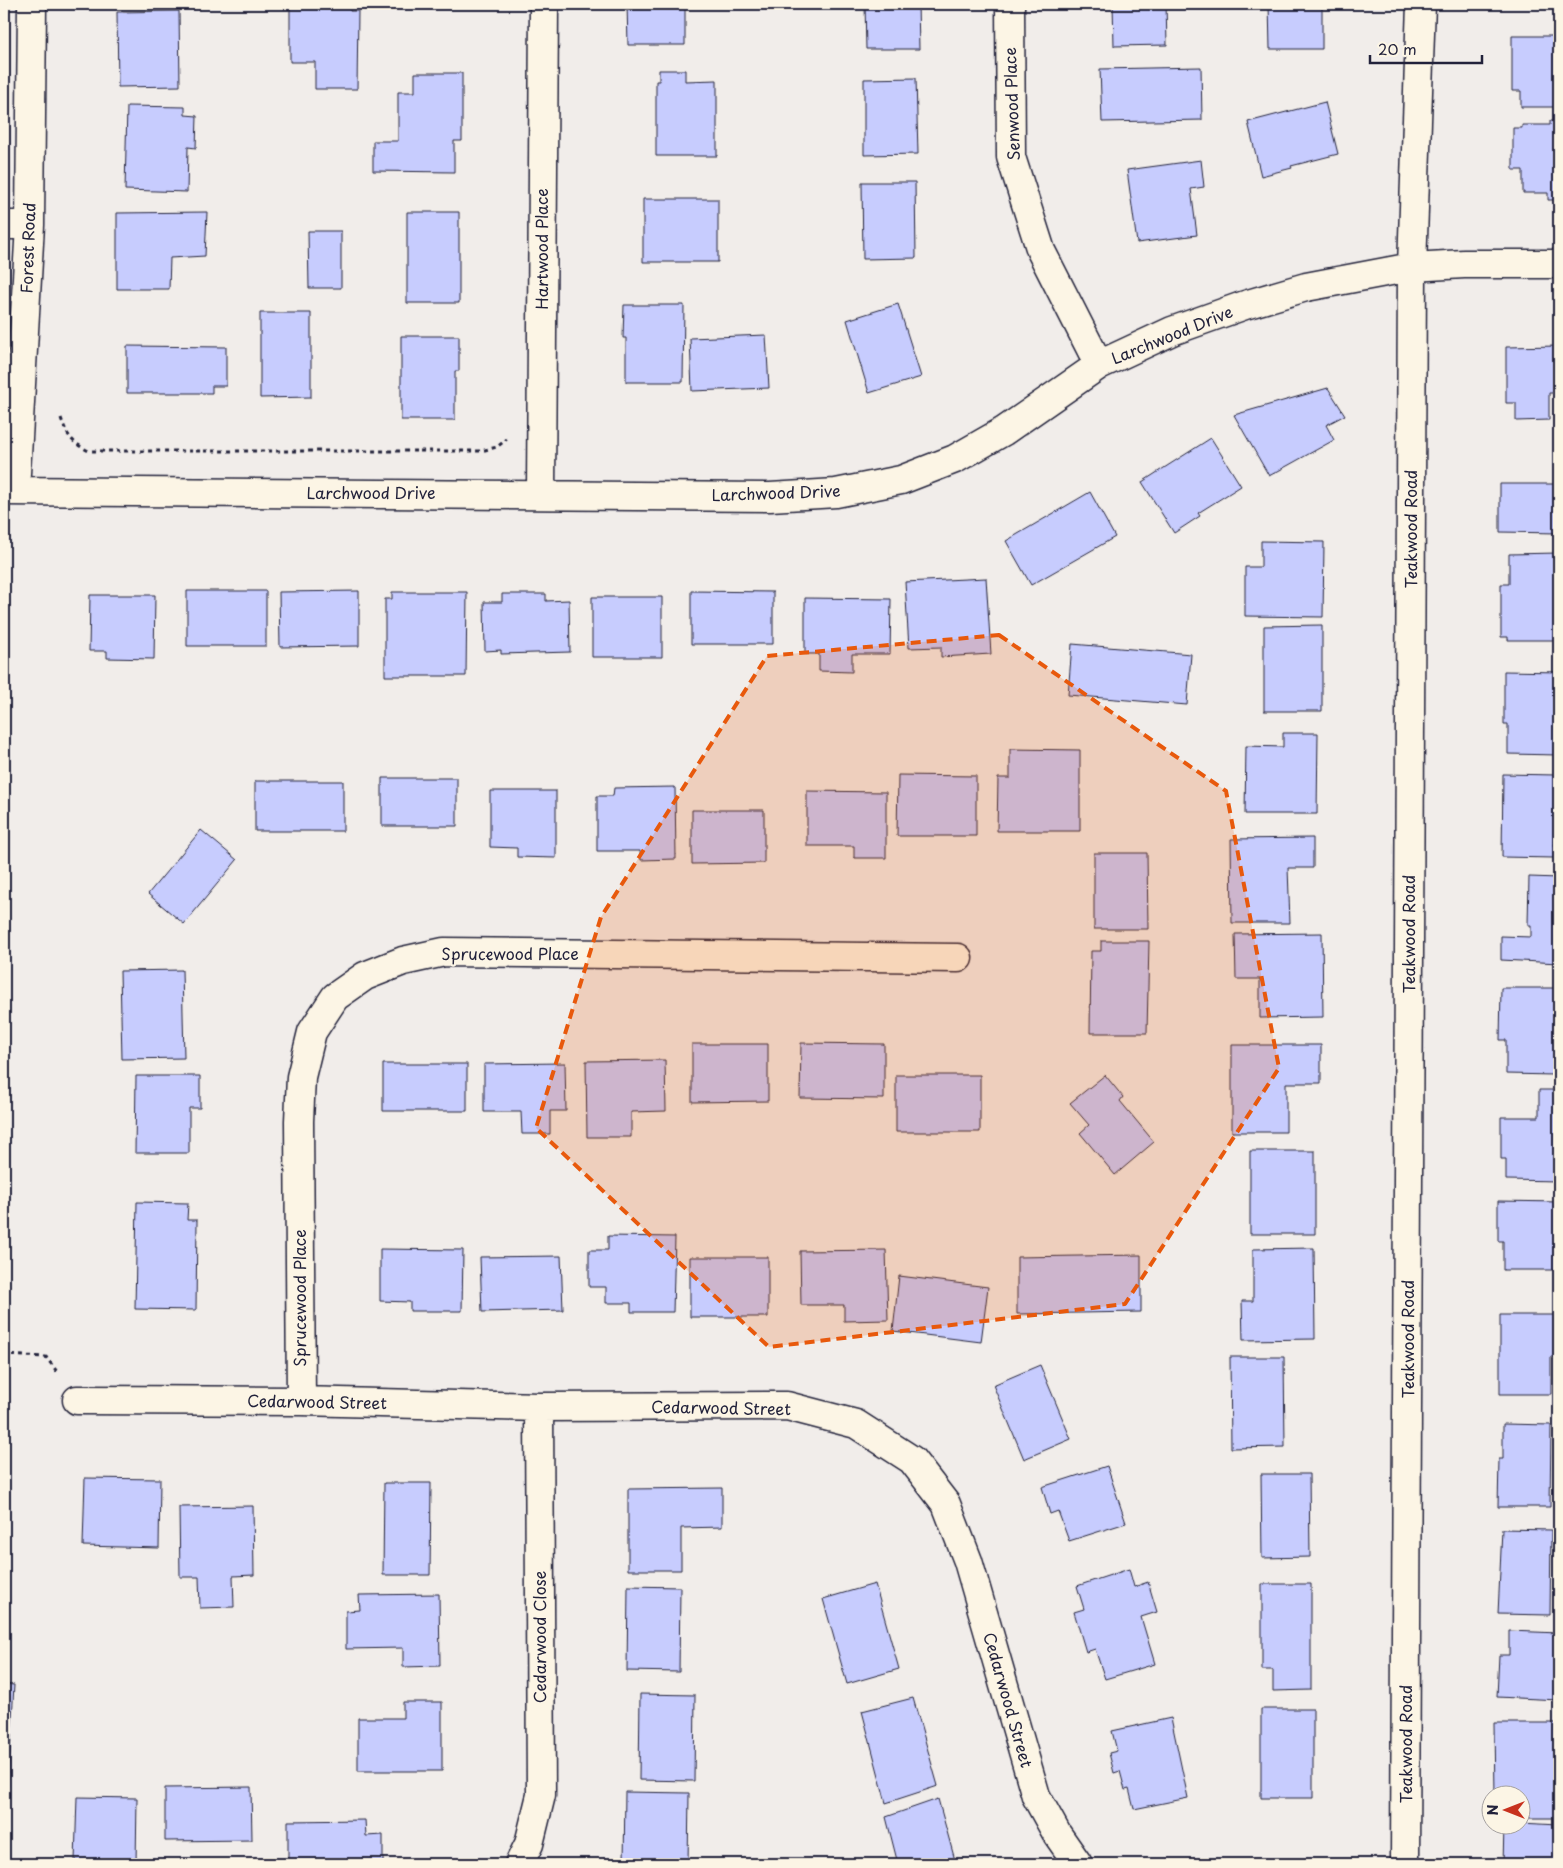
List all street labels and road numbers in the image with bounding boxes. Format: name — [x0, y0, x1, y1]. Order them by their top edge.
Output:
street label: Senwood Place — [997, 47, 1025, 161]
street label: Hartwood Place — [529, 188, 553, 310]
street label: Forest Road — [13, 202, 41, 294]
street label: Larchwood Drive — [1107, 299, 1236, 369]
street label: Teakwood Road — [1398, 470, 1422, 588]
street label: Larchwood Drive — [711, 478, 841, 506]
street label: Larchwood Drive — [306, 480, 436, 504]
street label: Teakwood Road — [1396, 875, 1420, 993]
street label: Sprucewood Place — [441, 941, 579, 965]
street label: Sprucewood Place — [287, 1229, 311, 1367]
street label: Teakwood Road — [1395, 1280, 1419, 1398]
street label: Cedarwood Street — [247, 1388, 388, 1414]
street label: Cedarwood Street — [651, 1394, 792, 1420]
street label: Cedarwood Close — [527, 1571, 551, 1703]
street label: Cedarwood Street — [978, 1629, 1040, 1771]
street label: Teakwood Road — [1393, 1685, 1417, 1803]

